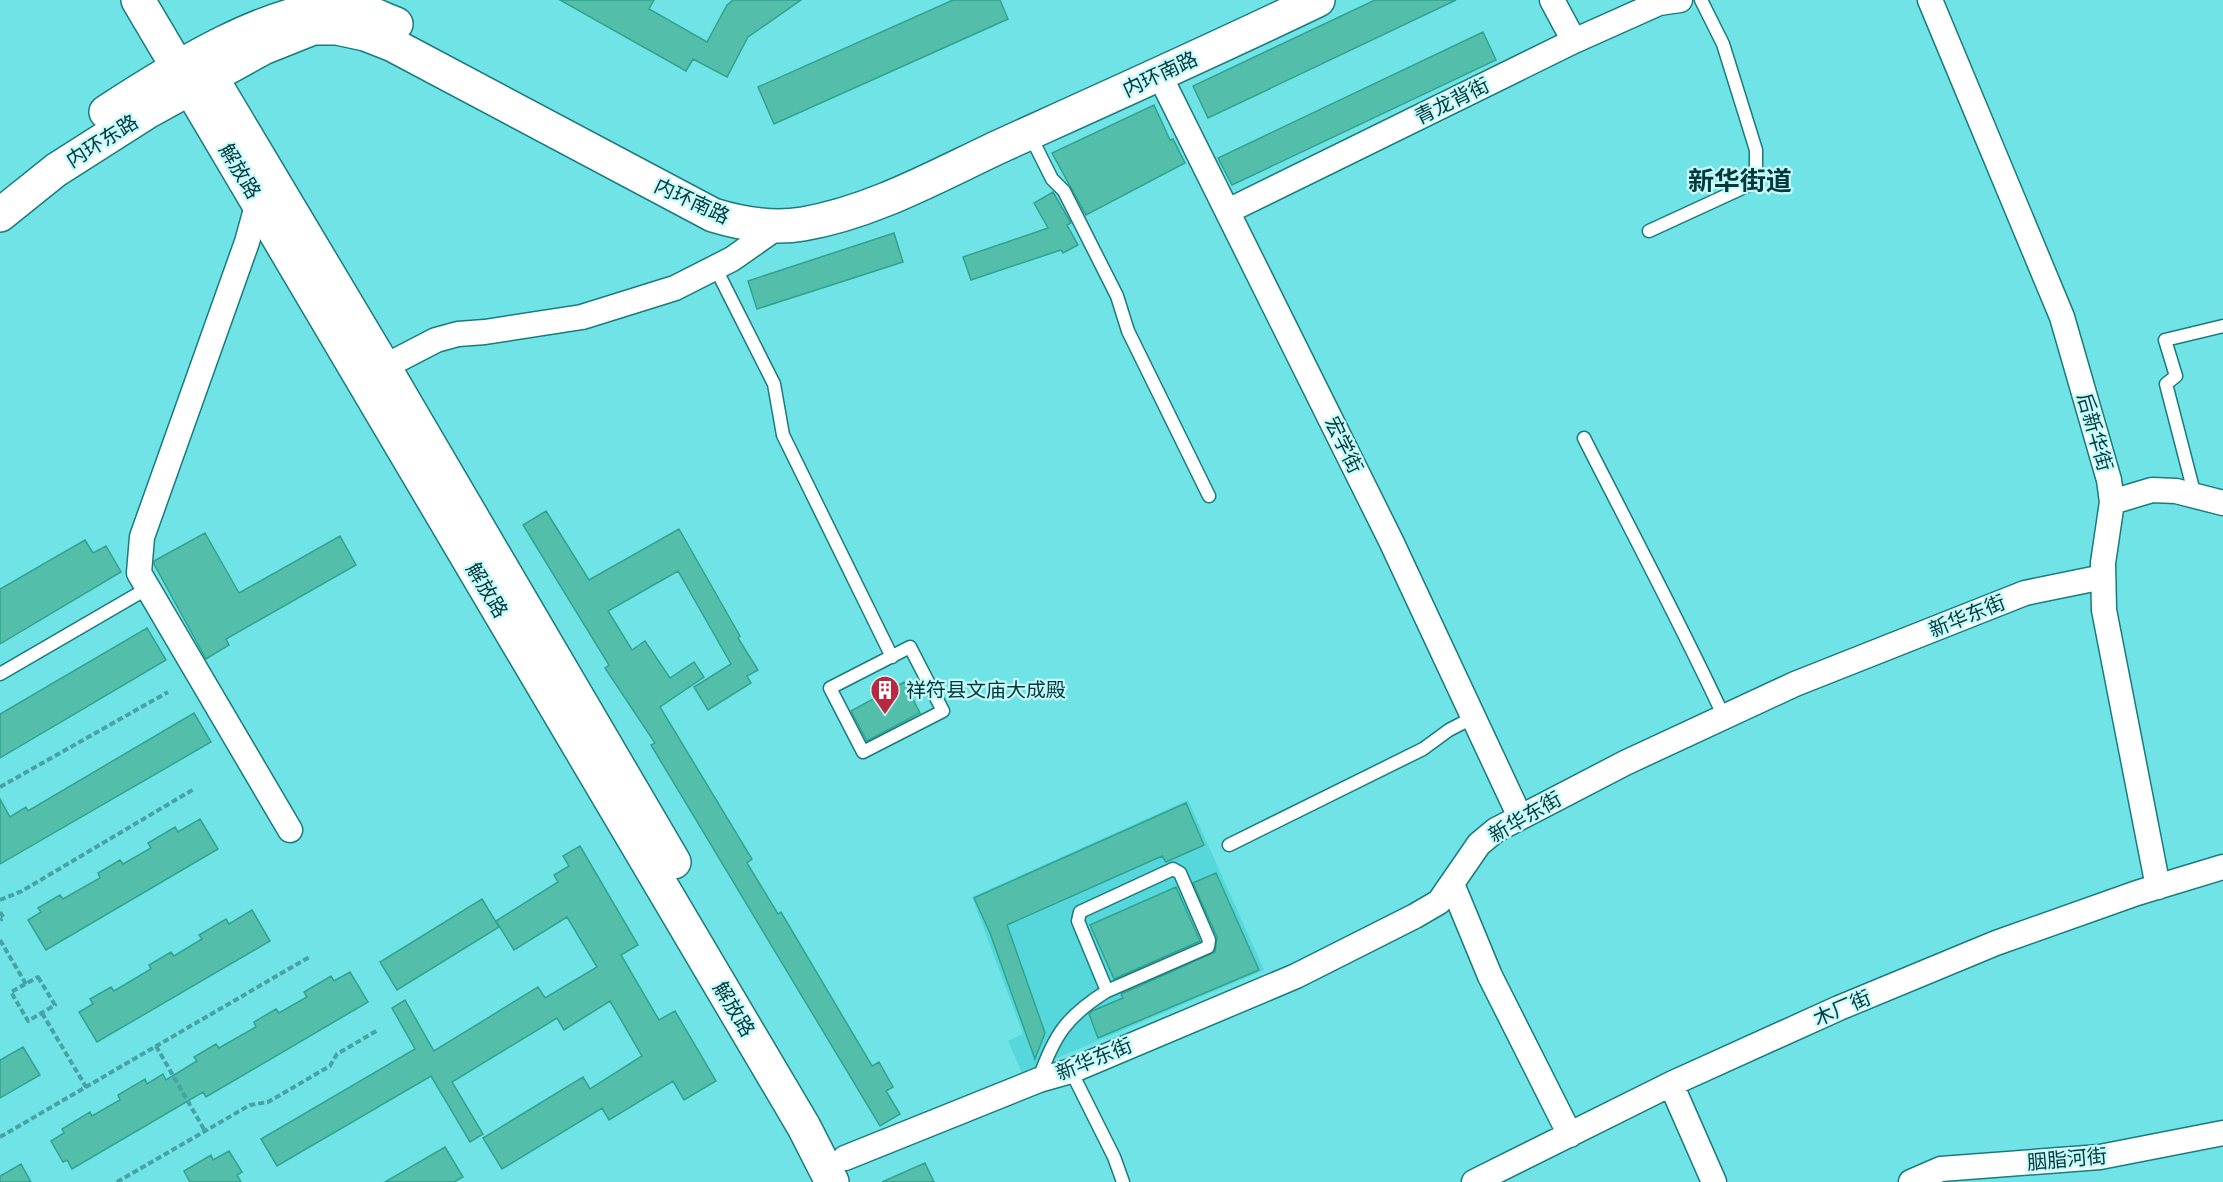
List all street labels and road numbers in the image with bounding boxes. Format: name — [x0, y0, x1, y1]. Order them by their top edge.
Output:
street label: 内环南路 — [1119, 46, 1201, 102]
street label: 青龙背街 — [1411, 73, 1493, 129]
street label: 内环东路 — [62, 110, 142, 172]
street label: 解放路 — [214, 139, 266, 203]
street label: 内环南路 — [651, 173, 733, 229]
street label: 后新华街 — [2072, 390, 2118, 474]
street label: 宏学街 — [1320, 413, 1368, 477]
street label: 解放路 — [461, 558, 513, 622]
street label: 新华东街 — [1925, 590, 2009, 642]
street label: 新华东街 — [1484, 787, 1566, 847]
street label: 解放路 — [708, 977, 760, 1041]
street label: 木厂街 — [1810, 985, 1874, 1031]
street label: 新华东街 — [1052, 1033, 1136, 1085]
street label: 胭脂河街 — [2026, 1144, 2108, 1174]

